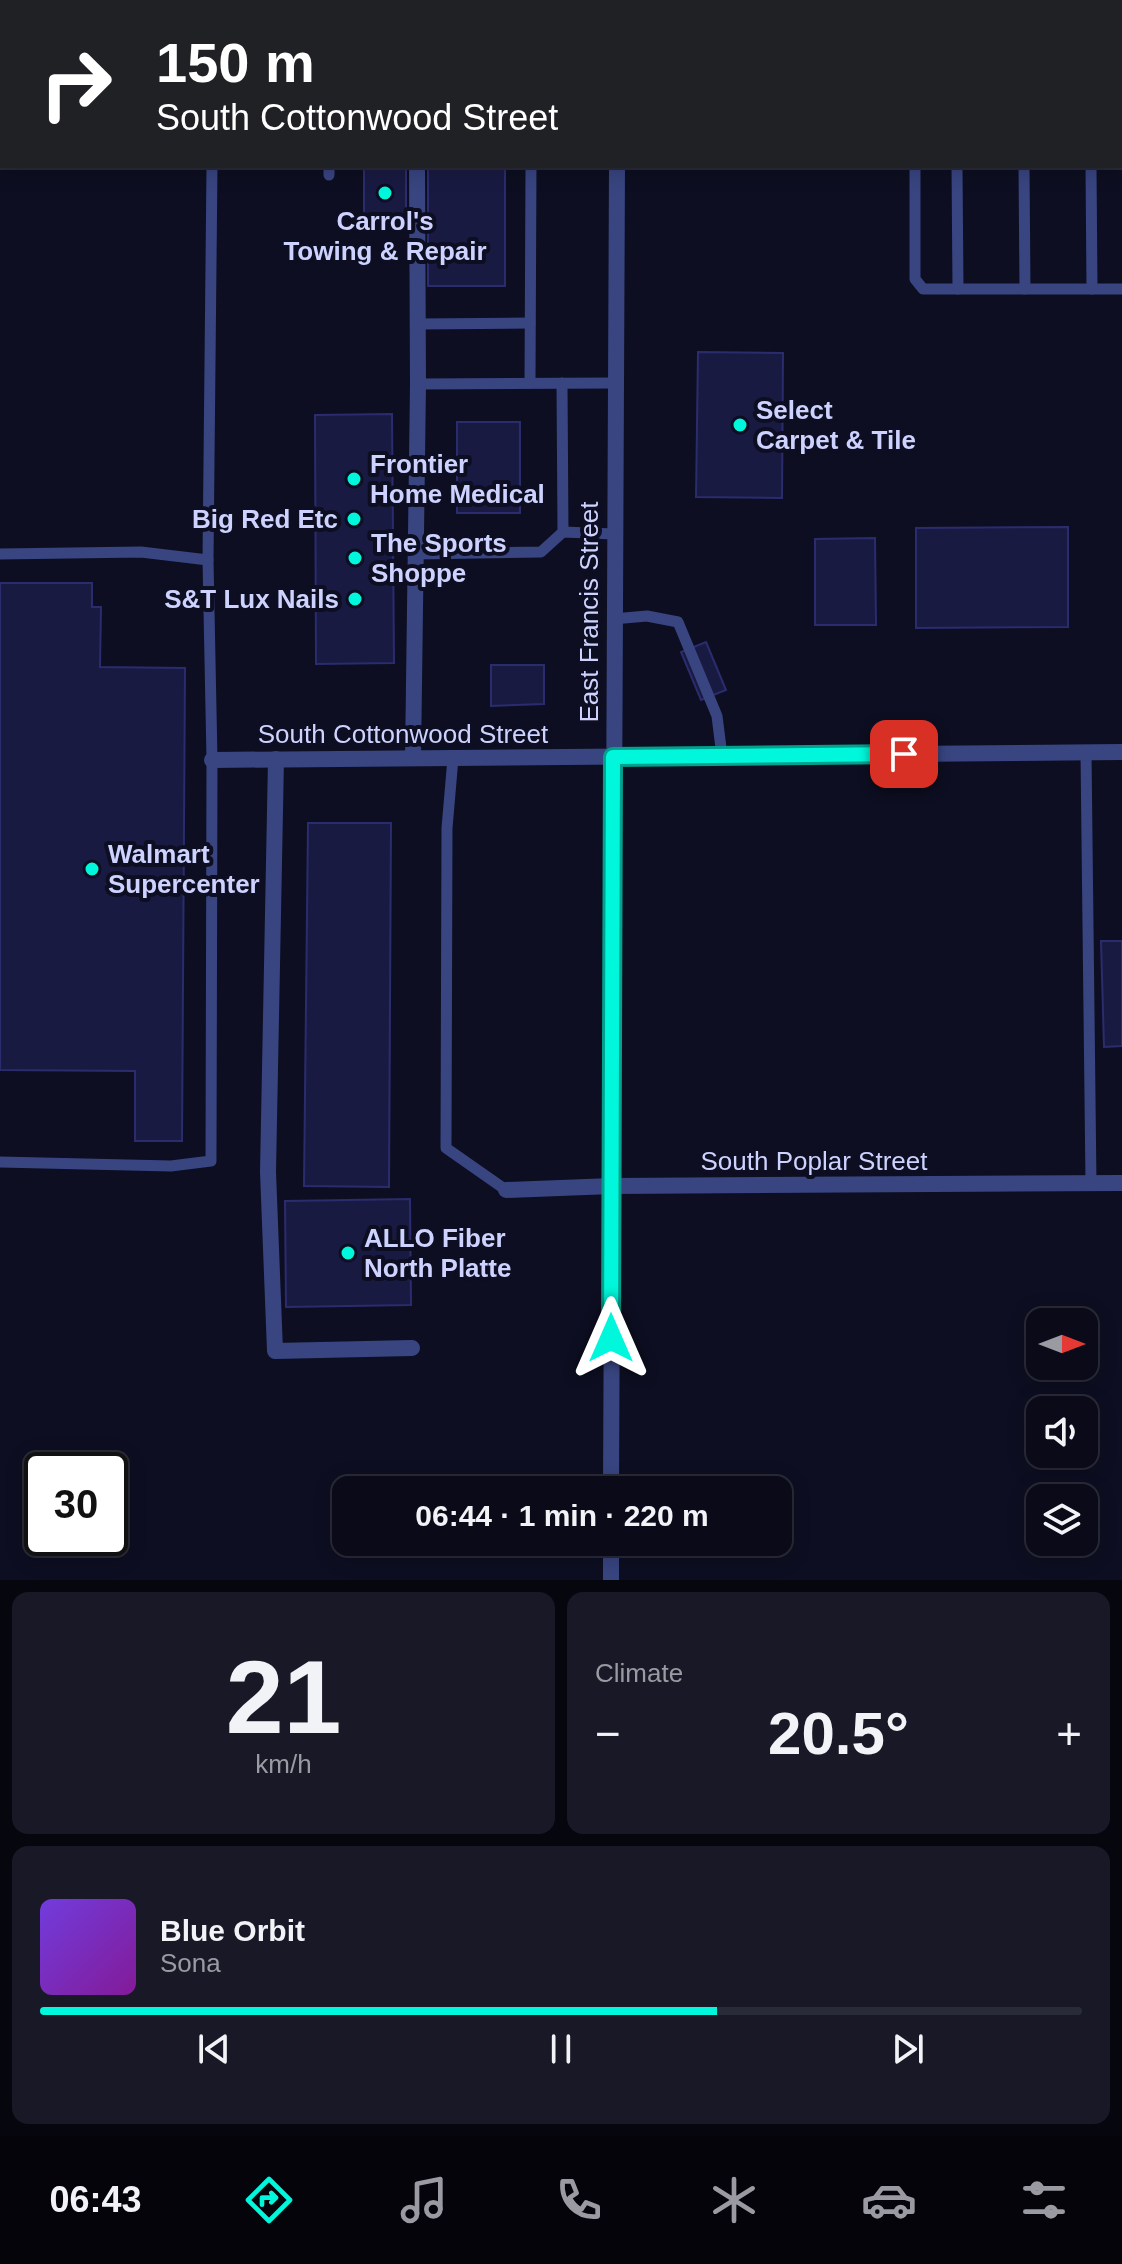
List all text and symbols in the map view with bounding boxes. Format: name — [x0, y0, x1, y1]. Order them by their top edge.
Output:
text: 150 m — [156, 31, 315, 94]
icon: right — [24, 32, 128, 136]
text: South Cottonwood Street — [156, 97, 558, 138]
marker: Carrol's Towing & Repair — [376, 184, 394, 202]
place label: Carrol's Towing & Repair — [283, 206, 487, 266]
place label: Select Carpet & Tile — [756, 395, 916, 455]
marker: Select Carpet & Tile — [731, 416, 749, 434]
place label: Frontier Home Medical — [370, 449, 545, 509]
marker: Frontier Home Medical — [345, 470, 363, 488]
street label: East Francis Street — [574, 501, 604, 723]
place label: Big Red Etc — [192, 504, 338, 534]
marker: Big Red Etc — [345, 510, 363, 528]
place label: The Sports Shoppe — [371, 528, 507, 588]
marker: The Sports Shoppe — [346, 549, 364, 567]
place label: S&T Lux Nails — [164, 584, 339, 614]
marker: S&T Lux Nails — [346, 590, 364, 608]
street label: South Cottonwood Street — [258, 719, 549, 749]
pin — [870, 720, 938, 788]
icon: arrive — [882, 732, 926, 776]
place label: Walmart Supercenter — [108, 839, 260, 899]
marker: Walmart Supercenter — [83, 860, 101, 878]
street label: South Poplar Street — [701, 1146, 928, 1176]
place label: ALLO Fiber North Platte — [364, 1223, 511, 1283]
marker: ALLO Fiber North Platte — [339, 1244, 357, 1262]
position arrow — [569, 1296, 653, 1380]
north arrow — [1026, 1308, 1098, 1380]
map controls — [1026, 1308, 1098, 1556]
button: sound — [1026, 1396, 1098, 1468]
speed limit sign: 30 — [24, 1452, 128, 1556]
button: layers — [1026, 1484, 1098, 1556]
text: 06:44 · 1 min · 220 m — [415, 1499, 709, 1532]
text: 21 — [226, 1639, 341, 1755]
text: Climate — [595, 1658, 683, 1688]
text: 20.5° — [768, 1700, 909, 1767]
text: − — [595, 1709, 621, 1758]
text: + — [1056, 1709, 1082, 1758]
text: km/h — [255, 1749, 312, 1779]
text: Blue Orbit — [160, 1914, 305, 1947]
text: Sona — [160, 1948, 221, 1978]
icon: previous — [192, 2027, 236, 2071]
icon: pause — [539, 2027, 583, 2071]
icon: next — [886, 2027, 930, 2071]
icon: directions — [241, 2172, 297, 2228]
icon: music — [396, 2172, 452, 2228]
icon: phone — [551, 2172, 607, 2228]
icon: climate — [706, 2172, 762, 2228]
icon: car — [861, 2172, 917, 2228]
icon: filters — [1016, 2172, 1072, 2228]
text: 06:43 — [50, 2179, 142, 2220]

